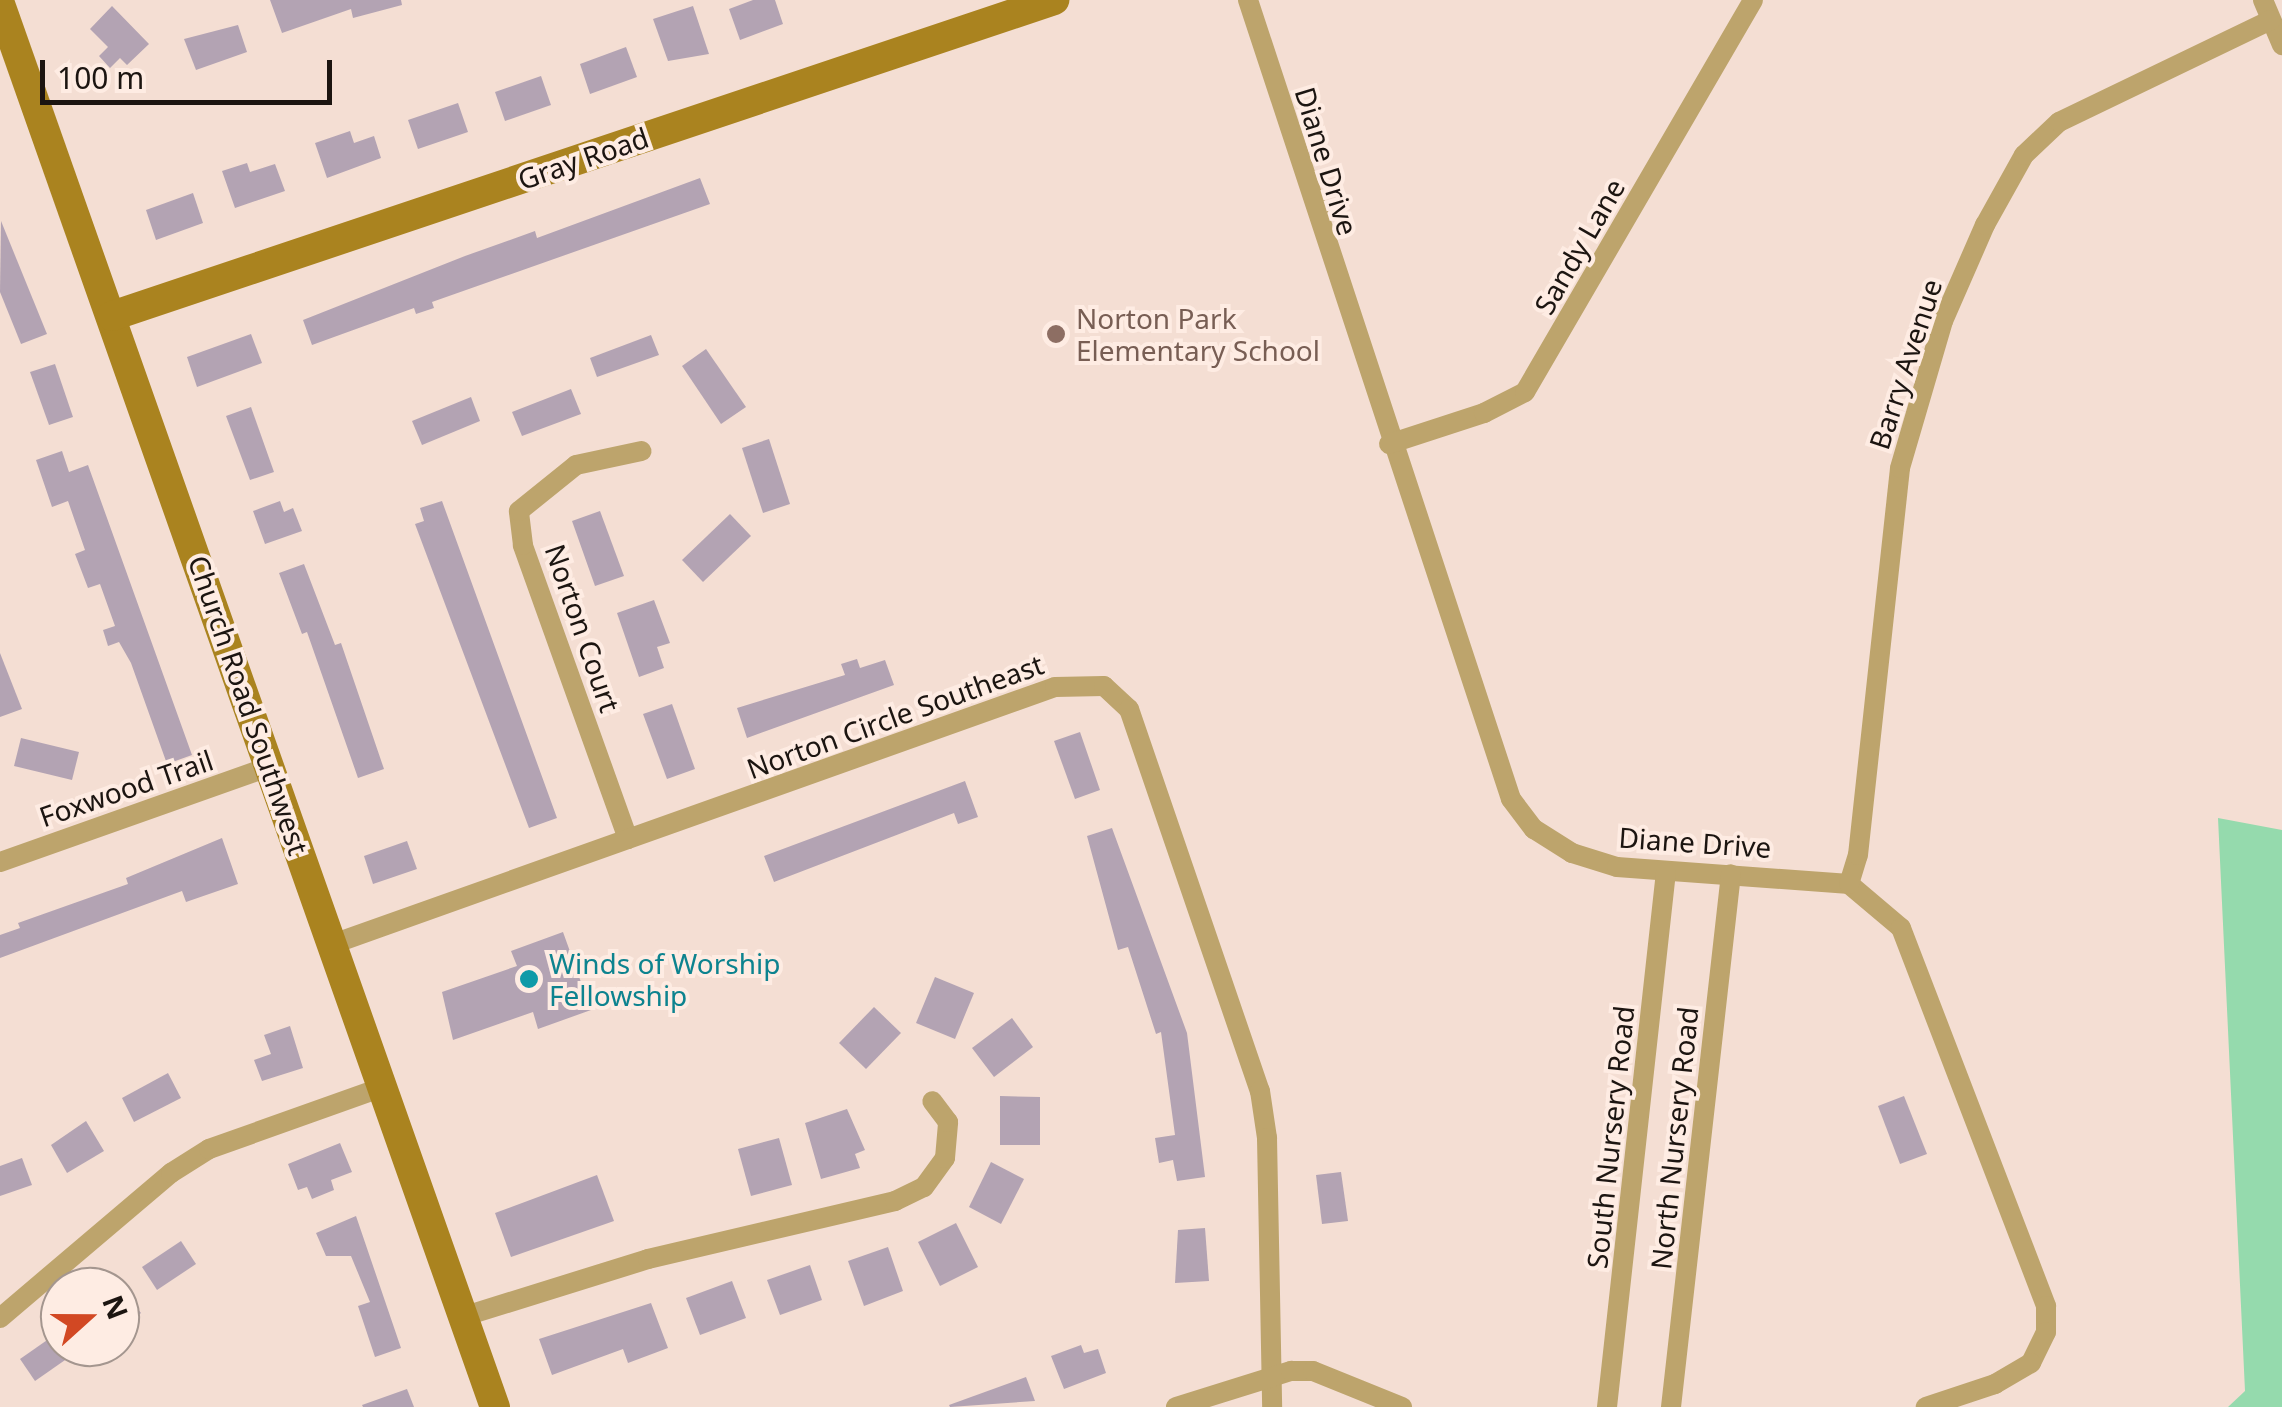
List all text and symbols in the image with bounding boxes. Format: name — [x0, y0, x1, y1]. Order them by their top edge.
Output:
scale bar — [45, 40, 338, 102]
text: 100 m — [57, 57, 144, 98]
street label: Diane Drive — [1289, 83, 1365, 239]
street label: Gray Road — [513, 120, 653, 196]
street label: Sandy Lane — [1527, 172, 1631, 320]
street label: Barry Avenue — [1862, 275, 1948, 453]
place label: Norton Park Elementary School — [1076, 301, 1320, 367]
marker: Norton Park Elementary School — [1045, 323, 1067, 345]
street label: Norton Court — [539, 540, 627, 716]
street label: Church Road Southwest — [182, 551, 316, 859]
street label: Norton Circle Southeast — [742, 647, 1048, 785]
street label: Foxwood Trail — [35, 743, 217, 833]
street label: Diane Drive — [1618, 820, 1772, 864]
place label: Winds of Worship Fellowship — [549, 946, 780, 1012]
marker: Winds of Worship Fellowship — [518, 968, 540, 990]
street label: South Nursery Road — [1579, 1004, 1641, 1270]
street label: North Nursery Road — [1643, 1005, 1705, 1271]
north arrow — [40, 1267, 140, 1367]
text: N — [94, 1290, 138, 1324]

